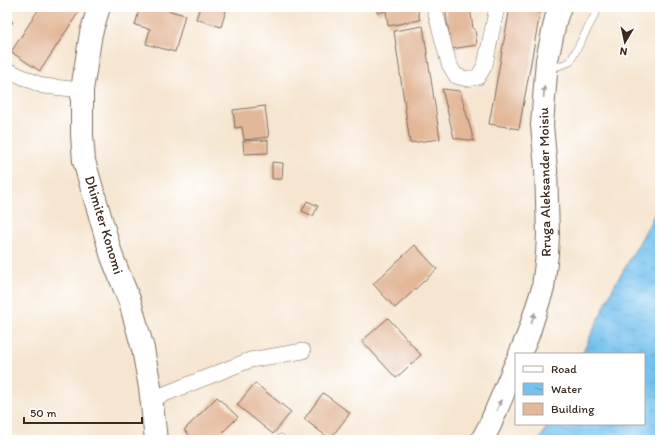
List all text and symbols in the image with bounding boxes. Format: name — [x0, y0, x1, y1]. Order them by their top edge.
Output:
north arrow — [605, 22, 645, 62]
text: N — [619, 44, 628, 58]
one-way arrow — [541, 86, 548, 98]
street label: Rruga Aleksander Moisiu — [535, 107, 555, 257]
street label: Dhimiter Konomi — [81, 174, 127, 276]
one-way arrow — [531, 311, 537, 323]
legend — [515, 353, 645, 425]
text: Road — [551, 362, 577, 376]
text: Water — [551, 382, 582, 396]
one-way arrow — [496, 398, 502, 410]
scale bar — [24, 399, 142, 425]
text: Building — [551, 402, 595, 416]
text: 50 m — [30, 406, 56, 420]

